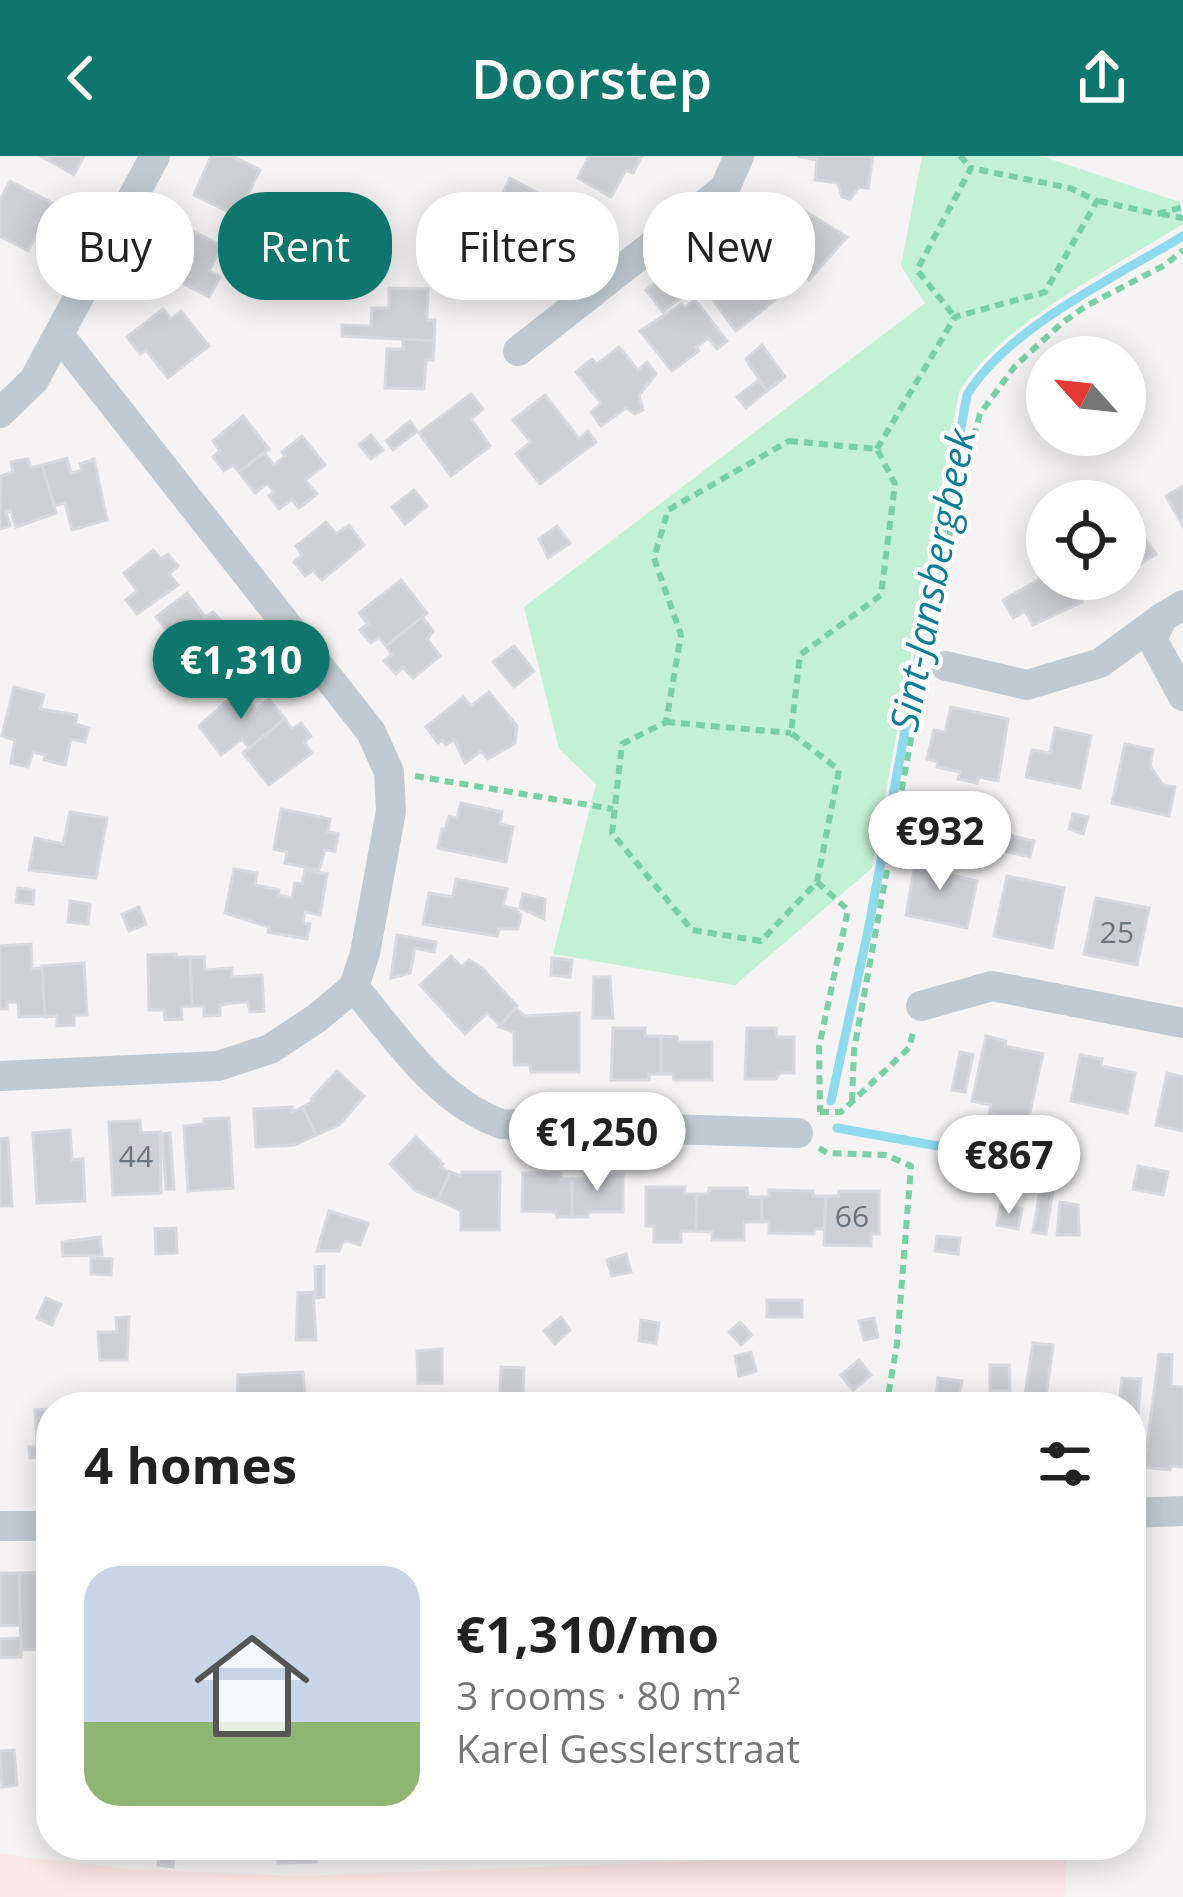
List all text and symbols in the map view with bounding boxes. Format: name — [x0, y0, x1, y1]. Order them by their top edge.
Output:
text: Doorstep — [471, 41, 712, 115]
icon: back — [48, 45, 114, 111]
icon: share — [1069, 45, 1135, 111]
chip: Buy — [36, 192, 194, 300]
chip: Rent — [218, 192, 392, 300]
chip: Filters — [416, 192, 619, 300]
chip: New — [643, 192, 815, 300]
north arrow — [1026, 336, 1146, 456]
map controls — [1026, 336, 1146, 600]
water label: Sint-Jansbergbeek — [876, 422, 987, 736]
button: locate — [1026, 480, 1146, 600]
pin: €1,310 — [143, 620, 339, 722]
text: €1,310 — [180, 632, 302, 685]
pin: €932 — [869, 791, 1011, 893]
text: €932 — [895, 803, 985, 856]
house number: 25 — [1100, 911, 1134, 952]
pin: €1,250 — [499, 1092, 695, 1194]
text: €1,250 — [536, 1104, 658, 1157]
pin: €867 — [938, 1115, 1080, 1217]
text: €867 — [964, 1127, 1054, 1180]
house number: 44 — [119, 1135, 153, 1176]
house number: 66 — [835, 1195, 869, 1236]
text: 4 homes — [84, 1429, 297, 1499]
icon: filters — [1032, 1431, 1098, 1497]
text: €1,310/mo — [456, 1598, 719, 1668]
icon: home — [180, 1614, 324, 1758]
text: 3 rooms · 80 m² — [456, 1668, 741, 1721]
text: Karel Gesslerstraat — [456, 1721, 800, 1774]

